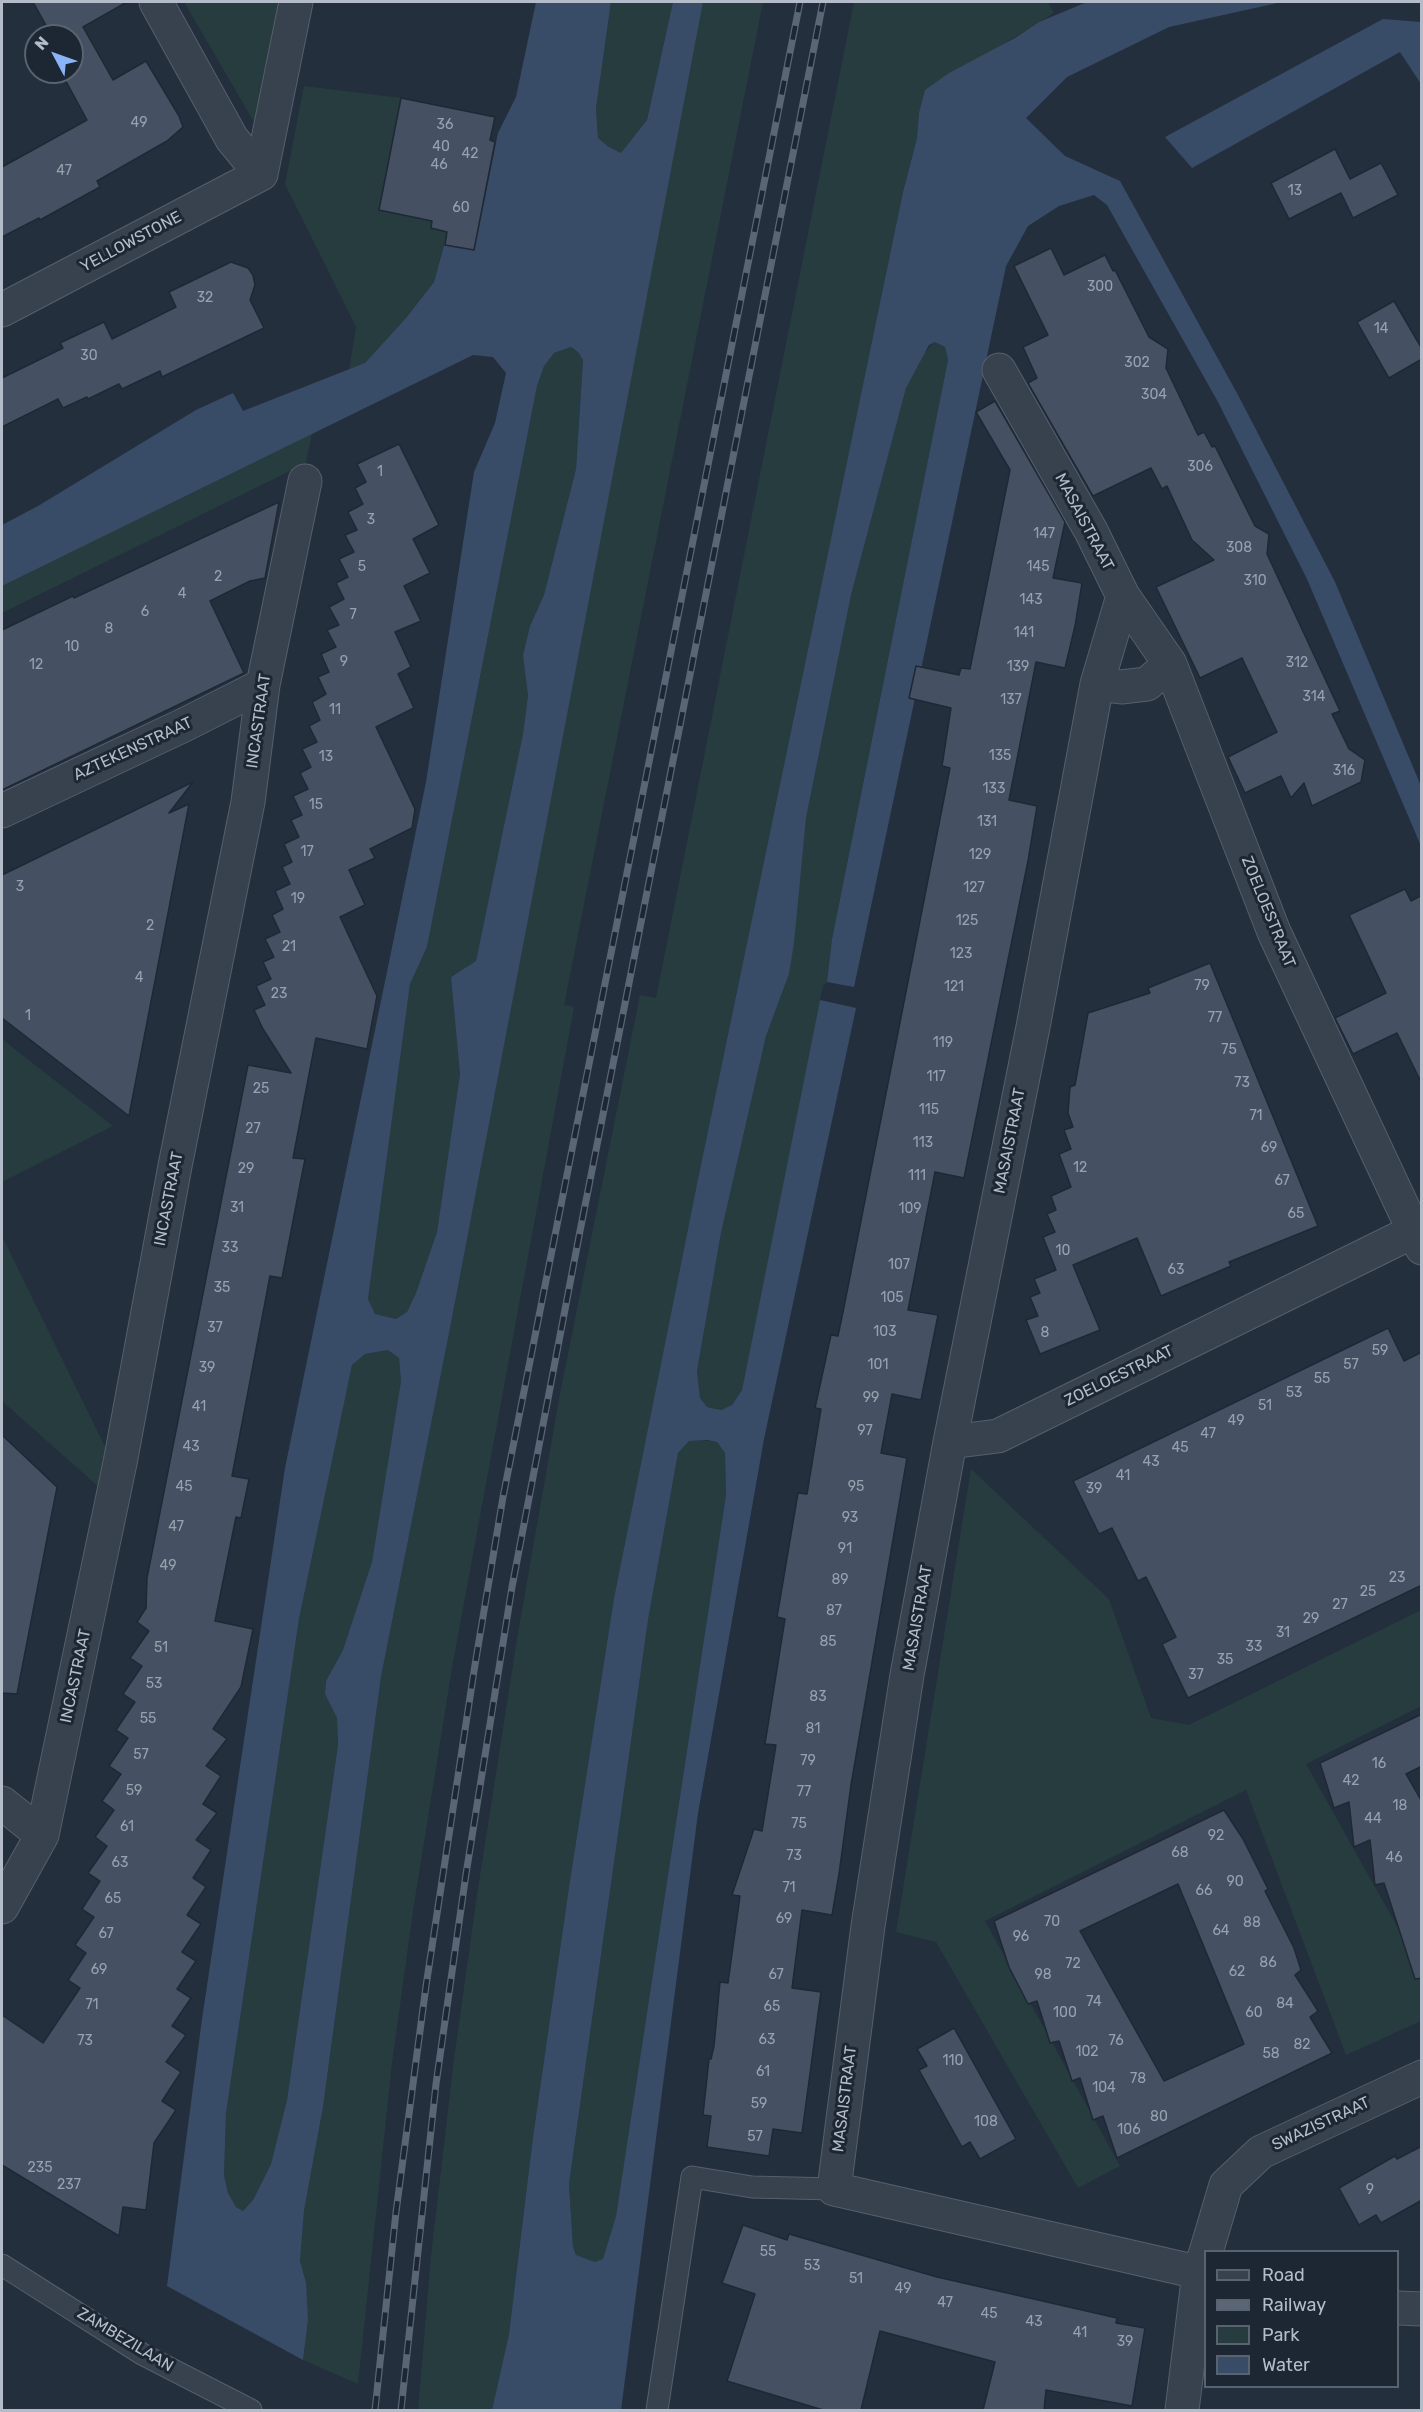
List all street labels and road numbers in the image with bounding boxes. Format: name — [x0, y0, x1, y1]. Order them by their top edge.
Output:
street label: YELLOWSTONE — [77, 207, 185, 277]
street label: MASAISTRAAT — [1050, 470, 1118, 574]
street label: INCASTRAAT — [243, 672, 275, 770]
street label: AZTEKENSTRAAT — [71, 713, 195, 785]
street label: ZOELOESTRAAT — [1237, 853, 1299, 971]
street label: MASAISTRAAT — [990, 1087, 1030, 1195]
street label: INCASTRAAT — [150, 1150, 188, 1248]
street label: ZOELOESTRAAT — [1062, 1341, 1176, 1411]
street label: MASAISTRAAT — [899, 1564, 937, 1672]
street label: INCASTRAAT — [57, 1627, 95, 1725]
street label: MASAISTRAAT — [829, 2045, 861, 2153]
street label: SWAZISTRAAT — [1269, 2093, 1373, 2155]
street label: ZAMBEZILAAN — [73, 2304, 177, 2376]

